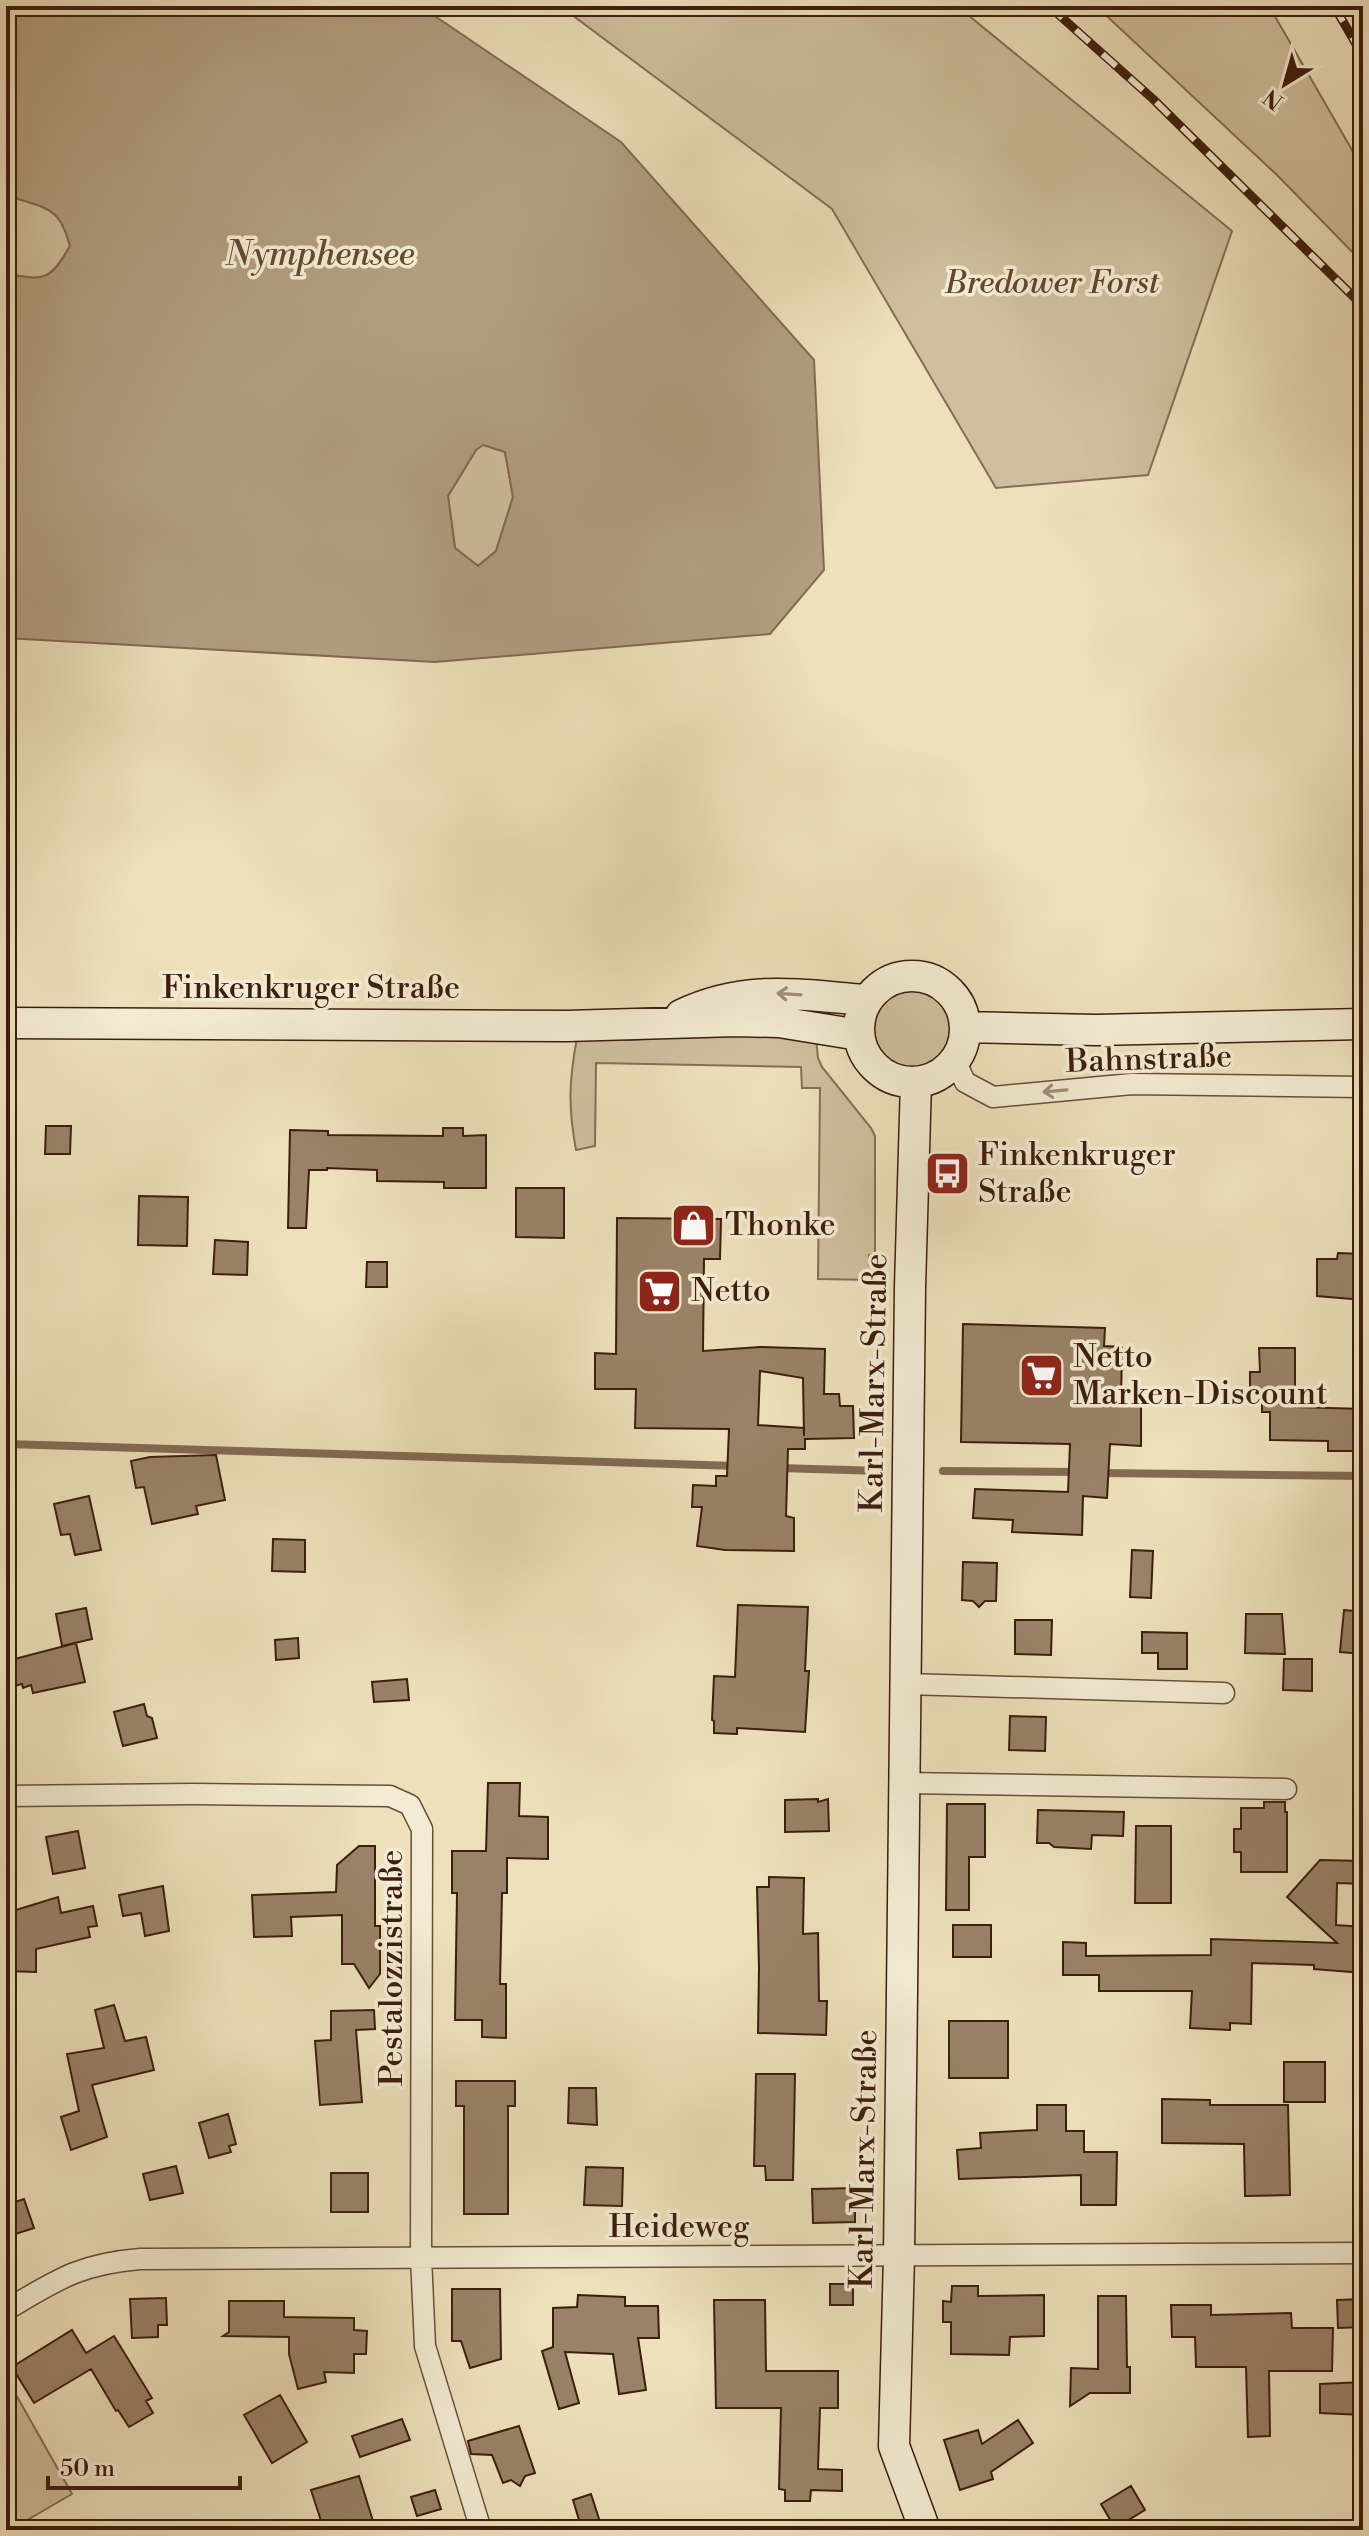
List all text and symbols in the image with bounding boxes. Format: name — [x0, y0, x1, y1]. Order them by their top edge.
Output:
north arrow — [1245, 44, 1325, 124]
text: N — [1258, 82, 1289, 115]
water label: Nymphensee — [224, 234, 415, 276]
park label: Bredower Forst — [944, 263, 1160, 303]
street label: Finkenkruger Straße — [162, 968, 460, 1008]
one-way arrow — [776, 986, 803, 1001]
street label: Bahnstraße — [1064, 1036, 1233, 1082]
one-way arrow — [1042, 1084, 1069, 1099]
place label: Finkenkruger Straße — [978, 1135, 1176, 1212]
bus stop icon: Finkenkruger Straße — [923, 1149, 971, 1197]
shop icon: Thonke — [670, 1201, 718, 1249]
place label: Thonke — [725, 1205, 836, 1245]
street label: Karl-Marx-Straße — [852, 1253, 896, 1513]
supermarket icon: Netto — [636, 1267, 684, 1315]
place label: Netto — [691, 1271, 771, 1311]
place label: Netto Marken-Discount — [1073, 1337, 1327, 1414]
supermarket icon: Netto Marken-Discount — [1018, 1351, 1066, 1399]
street label: Pestalozzistraße — [372, 1850, 412, 2086]
street label: Karl-Marx-Straße — [842, 2029, 886, 2289]
street label: Heideweg — [608, 2207, 750, 2247]
scale bar — [48, 2440, 240, 2490]
text: 50 m — [60, 2454, 115, 2484]

